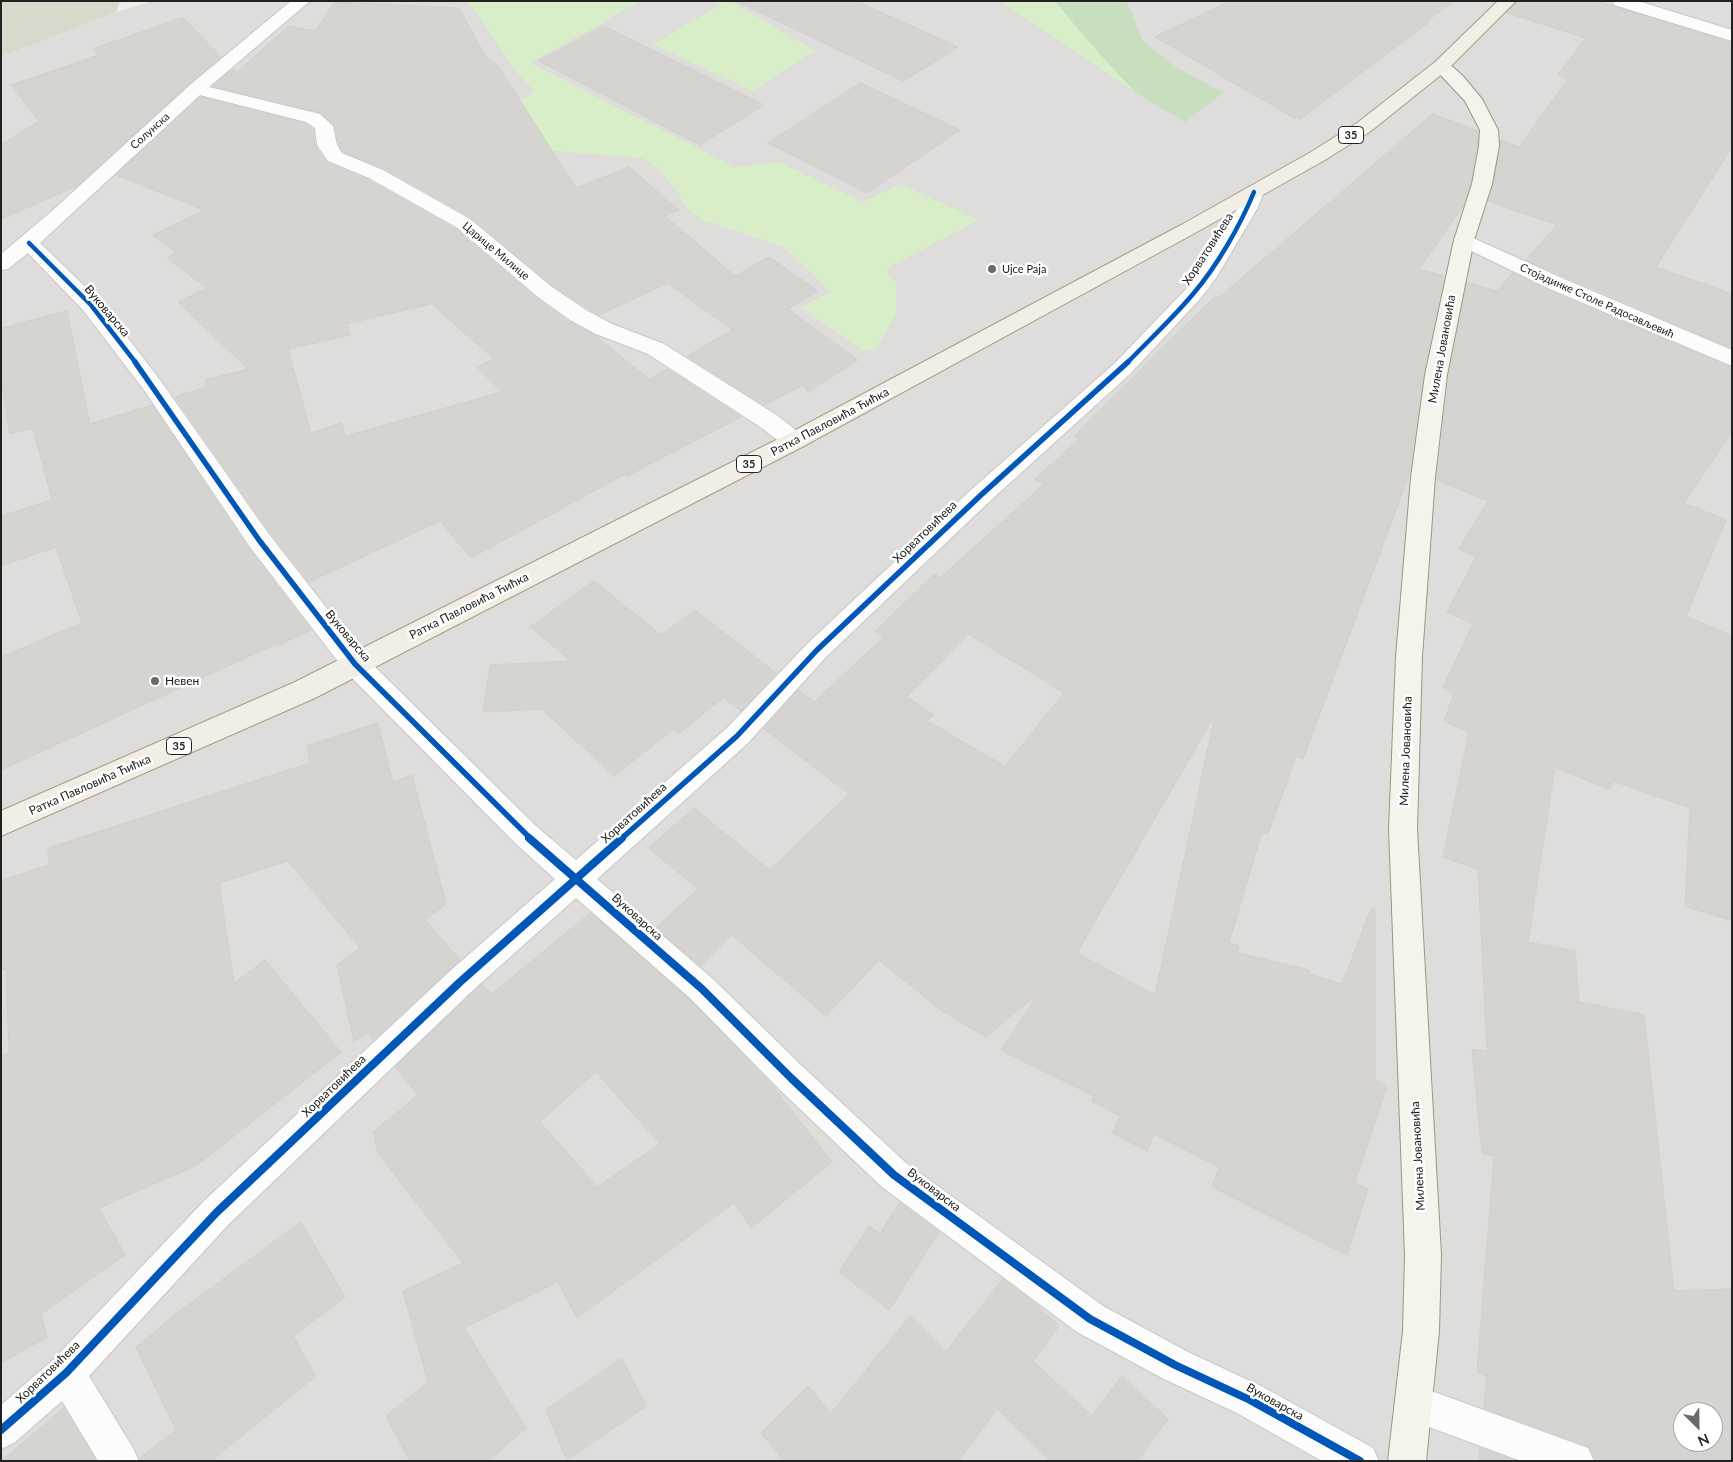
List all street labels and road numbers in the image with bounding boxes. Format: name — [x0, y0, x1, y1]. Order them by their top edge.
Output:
street label: Солунска — [128, 110, 172, 152]
road number: 35 — [1338, 126, 1364, 144]
street label: Хорватовићева — [1179, 210, 1237, 288]
street label: Царице Милице — [460, 219, 532, 283]
street label: Стојадинке Столе Радосављевић — [1518, 261, 1676, 341]
street label: Вуковарска — [81, 282, 133, 340]
street label: Милена Јовановића — [1425, 294, 1459, 404]
street label: Ратка Павловића Ћићка — [768, 385, 892, 459]
road number: 35 — [736, 456, 762, 472]
street label: Хорватовићева — [890, 498, 960, 566]
street label: Ратка Павловића Ћићка — [407, 570, 531, 642]
street label: Вуковарска — [322, 607, 374, 665]
street label: Милена Јовановића — [1397, 696, 1415, 806]
road number: 35 — [166, 738, 192, 754]
street label: Ратка Павловића Ћићка — [27, 752, 153, 818]
street label: Хорватовићева — [598, 780, 670, 846]
street label: Вуковарска — [609, 891, 665, 943]
street label: Хорватовићева — [299, 1052, 369, 1120]
street label: Милена Јовановића — [1408, 1101, 1428, 1211]
street label: Вуковарска — [904, 1165, 964, 1215]
street label: Хорватовићева — [13, 1338, 83, 1406]
street label: Вуковарска — [1244, 1380, 1306, 1424]

